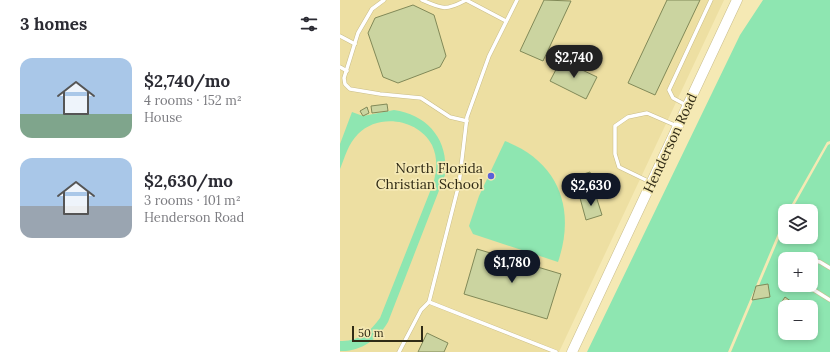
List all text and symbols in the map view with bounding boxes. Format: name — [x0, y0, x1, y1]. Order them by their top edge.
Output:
text: 3 homes — [20, 13, 87, 35]
icon: filters — [298, 13, 320, 35]
pin: $2,740 — [541, 45, 607, 79]
text: $2,740 — [555, 49, 593, 66]
text: $2,740/mo — [144, 70, 230, 92]
icon: home — [52, 74, 100, 122]
street label: Henderson Road — [639, 90, 701, 196]
text: 4 rooms · 152 m² — [144, 92, 242, 109]
text: House — [144, 109, 182, 126]
place label: North Florida Christian School — [376, 159, 483, 193]
text: $2,630/mo — [144, 170, 233, 192]
marker: North Florida Christian School — [486, 171, 496, 181]
pin: $2,630 — [558, 173, 624, 207]
icon: home — [52, 174, 100, 222]
text: $2,630 — [571, 177, 611, 194]
text: 3 rooms · 101 m² — [144, 192, 241, 209]
map controls — [778, 204, 818, 340]
button: layers — [778, 204, 818, 244]
text: Henderson Road — [144, 209, 244, 226]
pin: $1,780 — [479, 250, 545, 284]
button: + — [778, 252, 818, 292]
text: $1,780 — [493, 254, 531, 271]
button: − — [778, 300, 818, 340]
scale bar — [352, 324, 423, 343]
text: 50 m — [358, 326, 384, 340]

